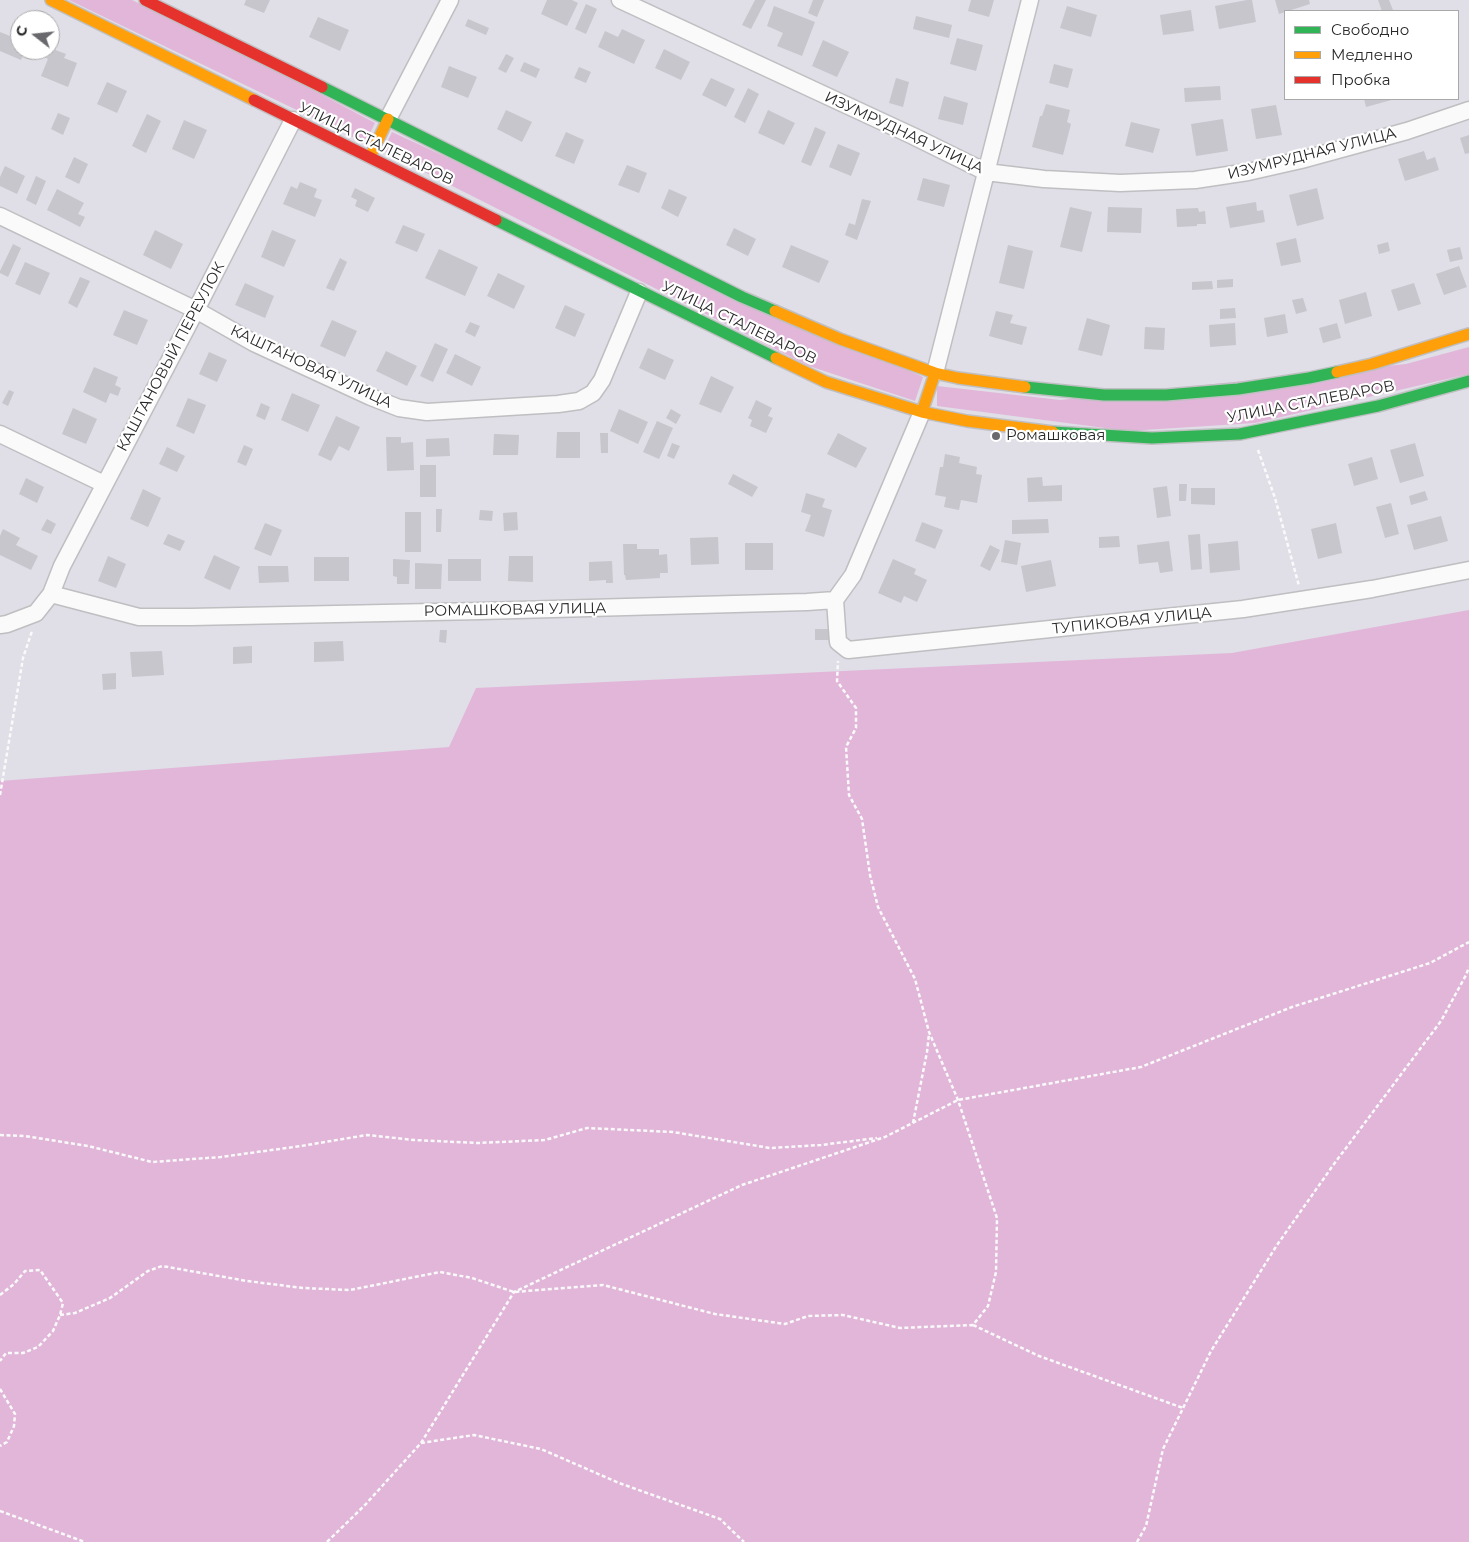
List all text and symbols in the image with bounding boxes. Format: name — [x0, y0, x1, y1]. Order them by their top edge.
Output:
north arrow — [10, 10, 60, 60]
legend — [1284, 10, 1459, 100]
text: Свободно — [1331, 20, 1409, 39]
text: С — [11, 24, 32, 39]
text: Медленно — [1331, 45, 1413, 64]
text: Пробка — [1331, 70, 1390, 89]
street label: ИЗУМРУДНАЯ УЛИЦА — [822, 88, 986, 178]
street label: УЛИЦА СТАЛЕВАРОВ — [296, 99, 456, 189]
street label: ИЗУМРУДНАЯ УЛИЦА — [1226, 124, 1398, 184]
street label: КАШТАНОВЫЙ ПЕРЕУЛОК — [113, 259, 229, 455]
street label: УЛИЦА СТАЛЕВАРОВ — [659, 278, 819, 368]
street label: КАШТАНОВАЯ УЛИЦА — [227, 322, 395, 412]
street label: УЛИЦА СТАЛЕВАРОВ — [1226, 377, 1396, 427]
place label: Ромашковая — [1006, 427, 1105, 445]
marker: Ромашковая — [990, 430, 1002, 442]
street label: РОМАШКОВАЯ УЛИЦА — [424, 599, 606, 621]
street label: ТУПИКОВАЯ УЛИЦА — [1051, 604, 1213, 638]

